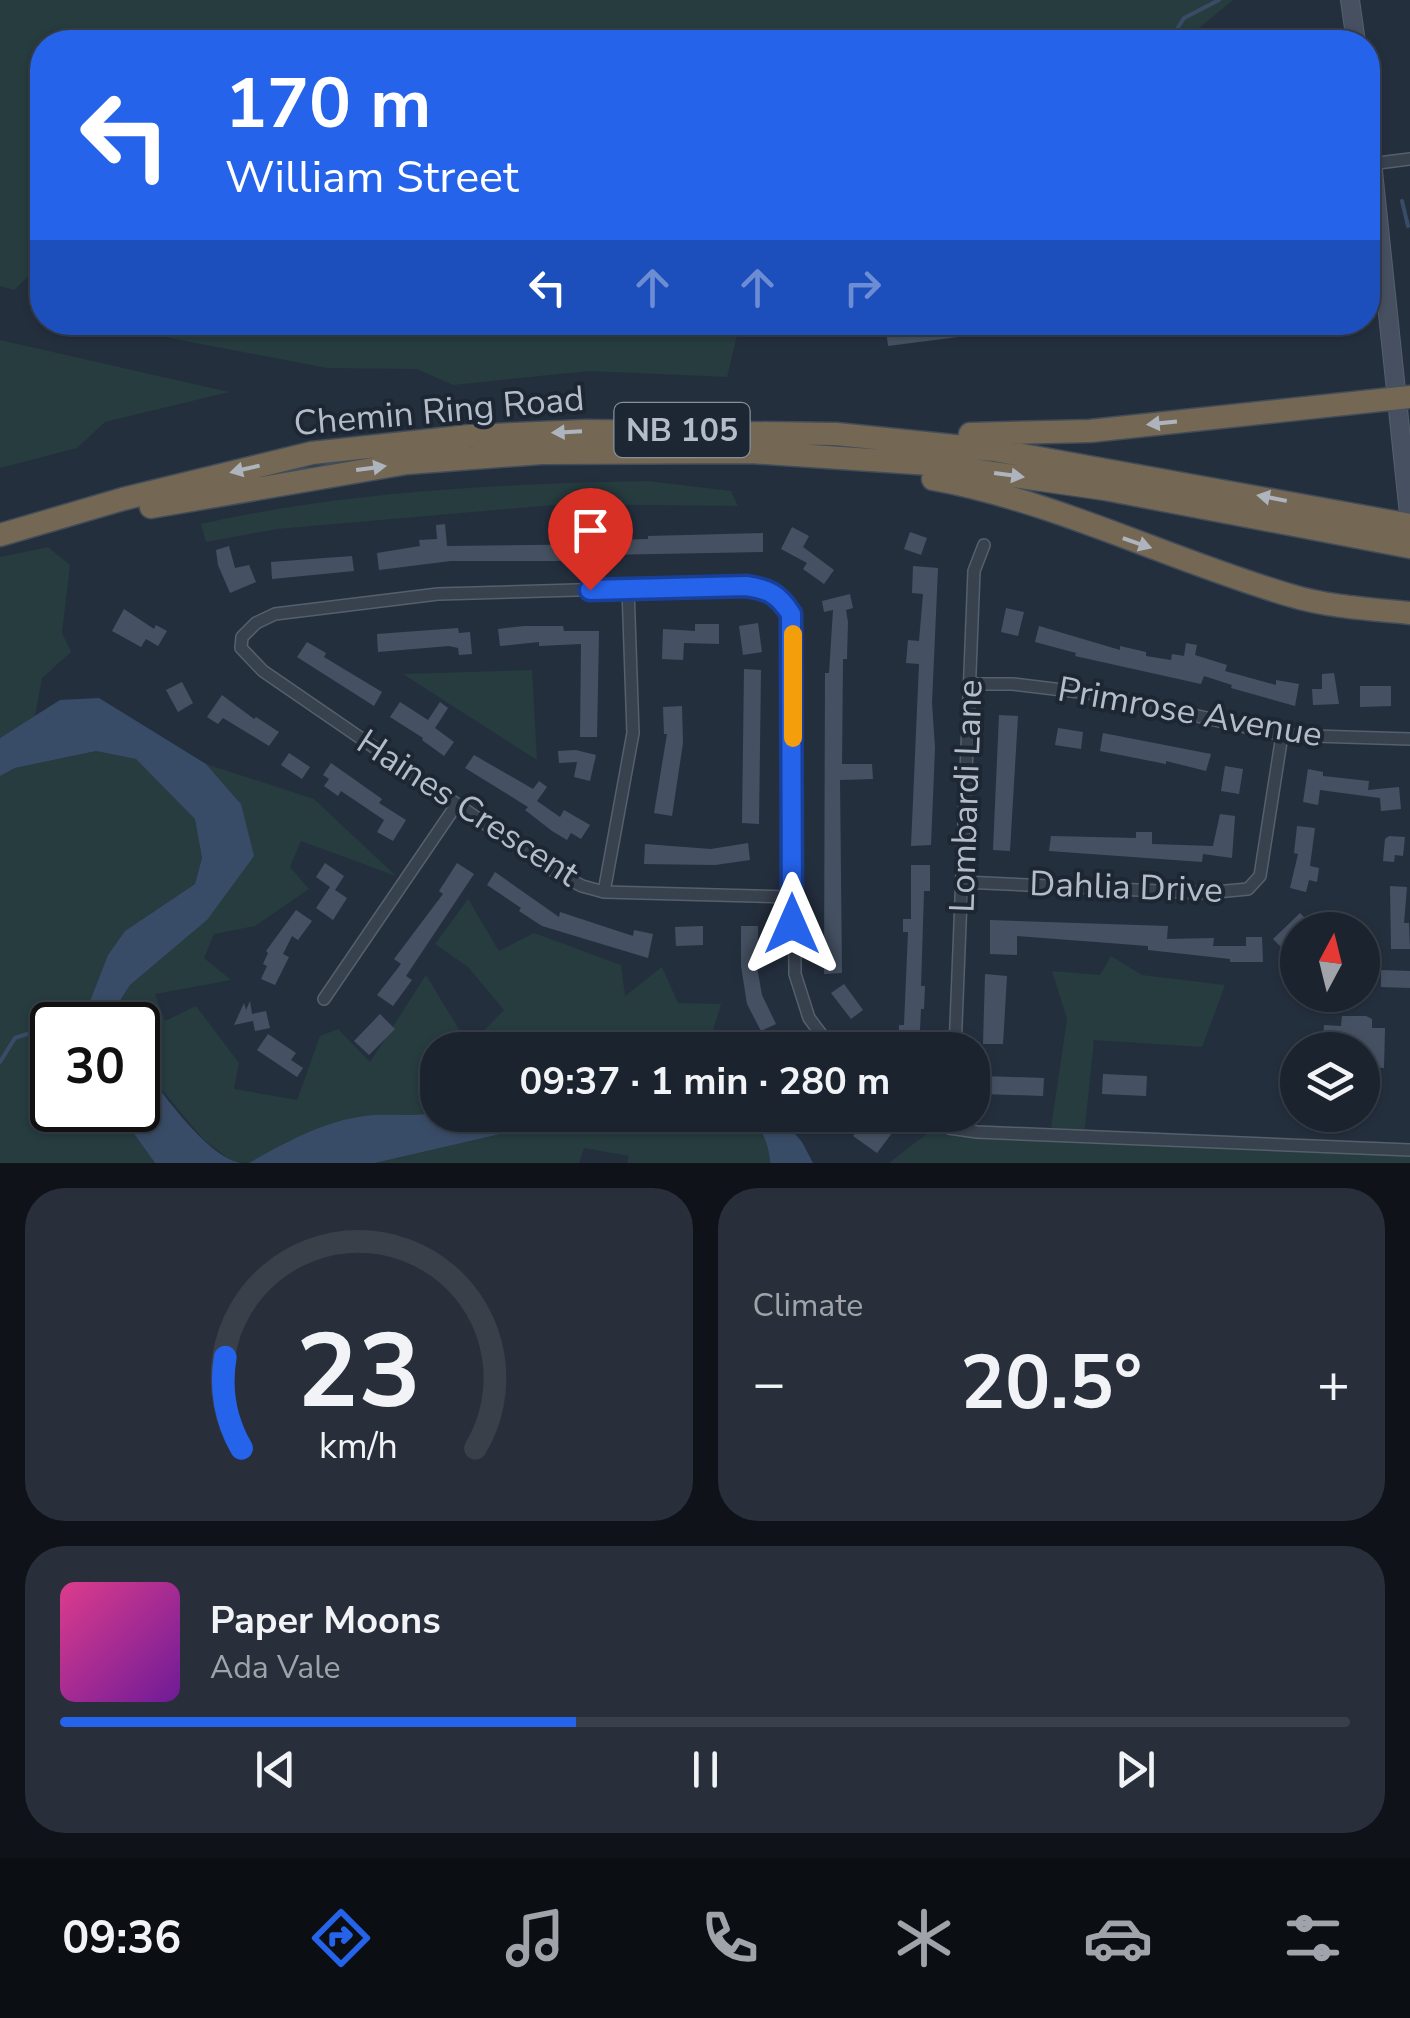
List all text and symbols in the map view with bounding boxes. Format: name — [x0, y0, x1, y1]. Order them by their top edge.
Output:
text: 170 m — [225, 56, 431, 152]
icon: left — [60, 70, 190, 200]
text: William Street — [225, 147, 519, 208]
icon: left — [520, 260, 575, 315]
icon: ahead — [625, 260, 680, 315]
icon: ahead — [730, 260, 785, 315]
icon: right — [835, 260, 890, 315]
street label: Chemin Ring Road — [292, 375, 586, 447]
road number: NB 105 — [614, 403, 750, 457]
one-way arrow — [1146, 416, 1178, 432]
one-way arrow — [551, 424, 583, 440]
one-way arrow — [356, 459, 388, 475]
one-way arrow — [229, 462, 260, 477]
one-way arrow — [994, 467, 1026, 483]
pin — [548, 488, 633, 591]
one-way arrow — [1257, 490, 1288, 506]
icon: arrive — [563, 503, 618, 558]
one-way arrow — [1122, 536, 1152, 551]
street label: Primrose Avenue — [1054, 666, 1326, 758]
street label: Lombardi Lane — [938, 679, 994, 913]
street label: Haines Crescent — [348, 719, 589, 898]
street label: Dahlia Drive — [1029, 860, 1223, 914]
position arrow — [740, 872, 844, 976]
north arrow — [1280, 912, 1380, 1012]
map controls — [1280, 912, 1380, 1132]
speed limit sign: 30 — [30, 1002, 160, 1132]
button: layers — [1280, 1032, 1380, 1132]
text: 09:37 · 1 min · 280 m — [520, 1056, 890, 1107]
text: Climate — [753, 1284, 863, 1327]
text: 23 — [296, 1301, 421, 1443]
text: 20.5° — [960, 1332, 1142, 1434]
text: − — [753, 1346, 786, 1421]
text: + — [1317, 1346, 1350, 1421]
text: km/h — [319, 1422, 398, 1471]
text: Paper Moons — [210, 1595, 441, 1646]
text: Ada Vale — [210, 1646, 341, 1689]
icon: previous — [248, 1742, 303, 1797]
icon: pause — [678, 1742, 733, 1797]
icon: next — [1108, 1742, 1163, 1797]
icon: directions — [306, 1903, 376, 1973]
icon: music — [500, 1903, 570, 1973]
icon: phone — [695, 1903, 765, 1973]
icon: climate — [889, 1903, 959, 1973]
icon: car — [1083, 1903, 1153, 1973]
icon: filters — [1278, 1903, 1348, 1973]
text: 09:36 — [62, 1908, 181, 1969]

